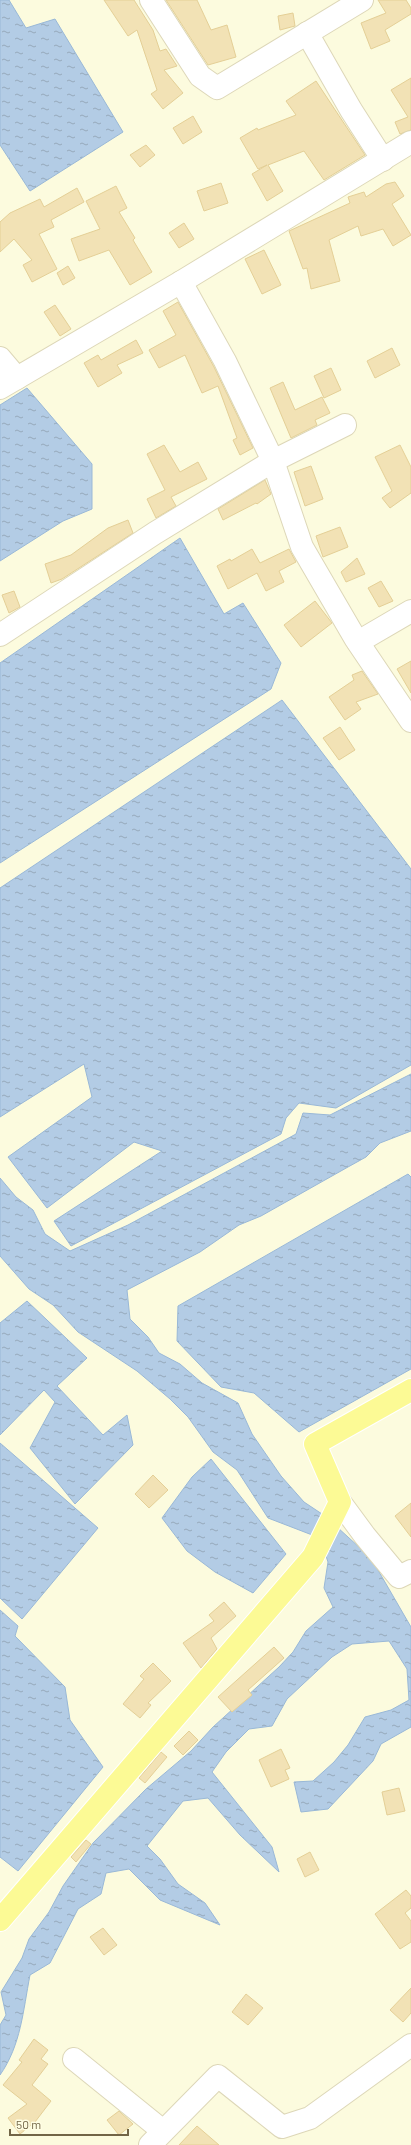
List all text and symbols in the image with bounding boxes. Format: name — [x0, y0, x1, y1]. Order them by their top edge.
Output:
scale bar — [10, 2111, 128, 2137]
text: 50 m — [16, 2117, 41, 2131]

